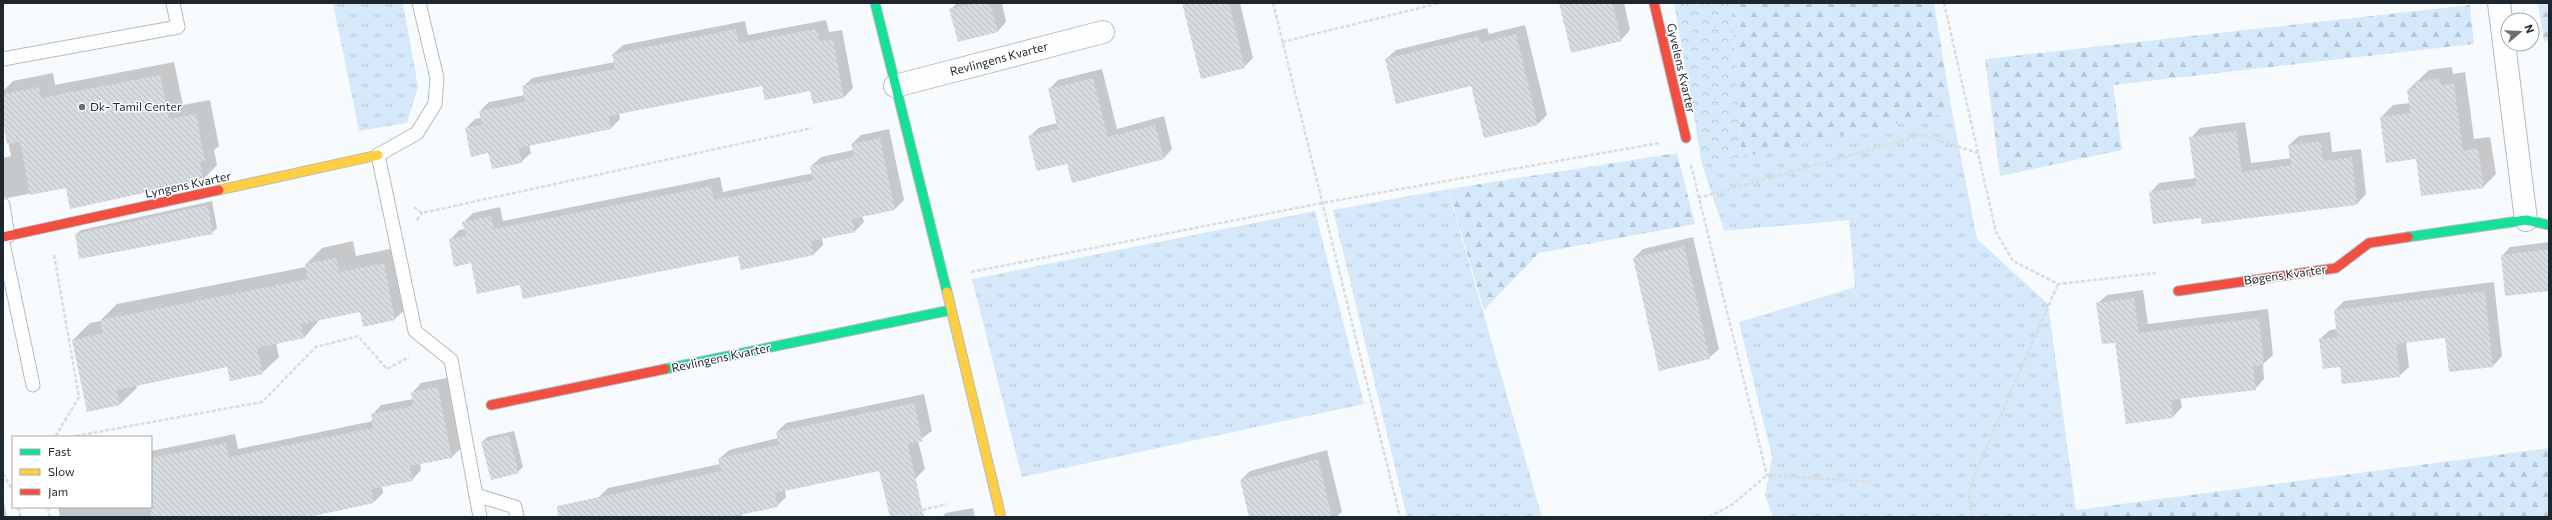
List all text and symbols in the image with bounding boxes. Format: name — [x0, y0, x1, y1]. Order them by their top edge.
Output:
north arrow — [2500, 12, 2540, 52]
street label: Gyvelens Kvarter — [1665, 22, 1699, 114]
text: N — [2522, 23, 2537, 35]
street label: Revlingens Kvarter — [948, 38, 1050, 78]
place label: Dk- Tamil Center — [90, 99, 182, 113]
marker: Dk- Tamil Center — [77, 102, 87, 112]
street label: Lyngens Kvarter — [143, 168, 232, 200]
street label: Bøgens Kvarter — [2243, 261, 2327, 287]
street label: Revlingens Kvarter — [670, 340, 772, 374]
legend — [12, 436, 152, 508]
text: Fast — [48, 444, 71, 458]
text: Slow — [48, 464, 75, 478]
text: Jam — [48, 484, 68, 499]

